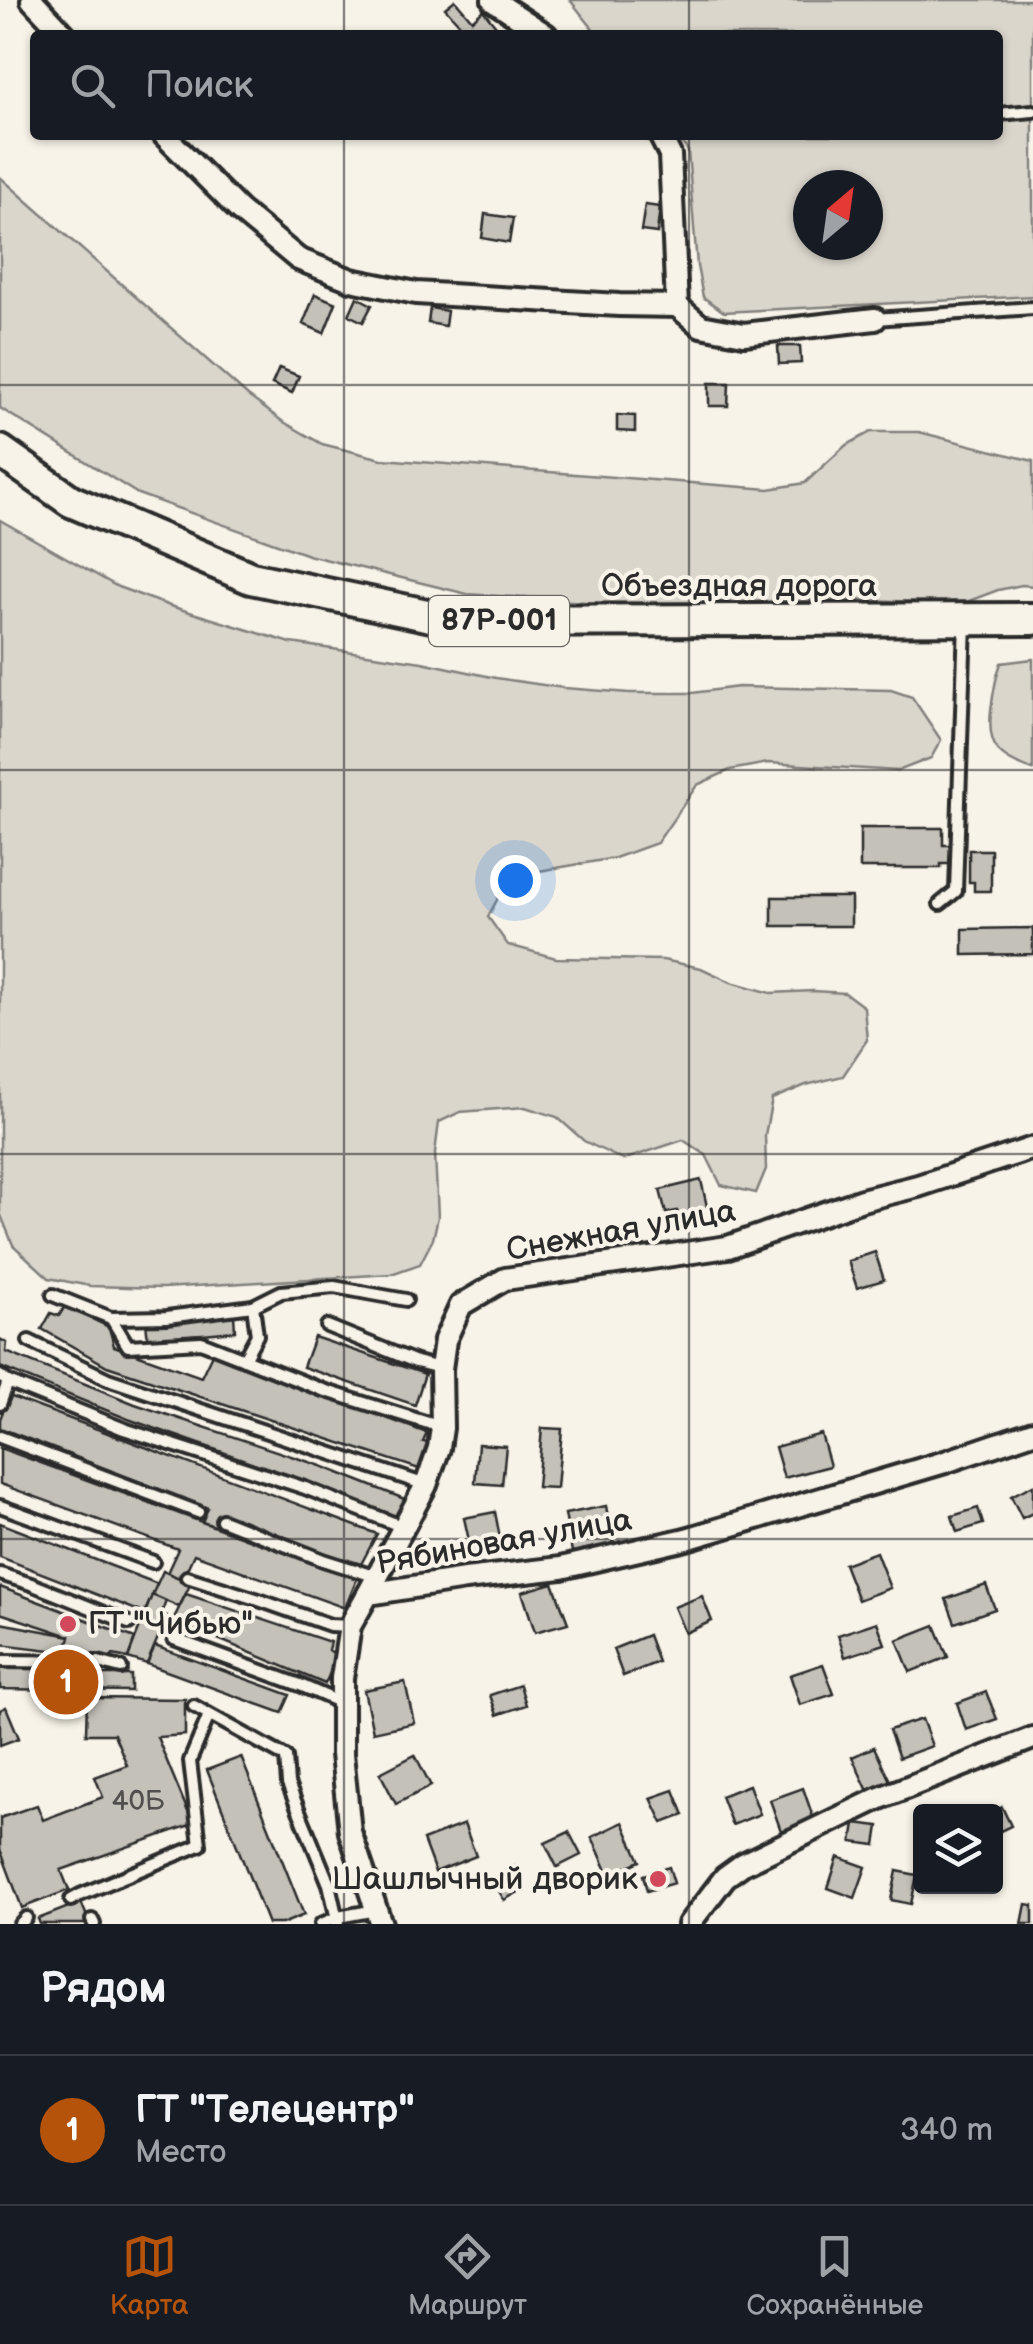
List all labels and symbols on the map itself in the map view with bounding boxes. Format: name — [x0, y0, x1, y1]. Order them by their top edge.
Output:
north arrow — [793, 170, 883, 260]
street label: Объездная дорога — [601, 567, 877, 606]
road number: 87Р-001 — [429, 596, 569, 646]
your location — [490, 855, 541, 906]
street label: Снежная улица — [503, 1192, 739, 1270]
street label: Рябиновая улица — [373, 1500, 635, 1584]
place label: ГТ "Чибью" — [88, 1605, 253, 1644]
marker: ГТ "Чибью" — [57, 1613, 79, 1635]
pin: 1 — [34, 1644, 98, 1720]
house number: 40Б — [112, 1785, 165, 1818]
place label: Шашлычный дворик — [332, 1860, 638, 1899]
marker: Шашлычный дворик — [647, 1868, 669, 1890]

